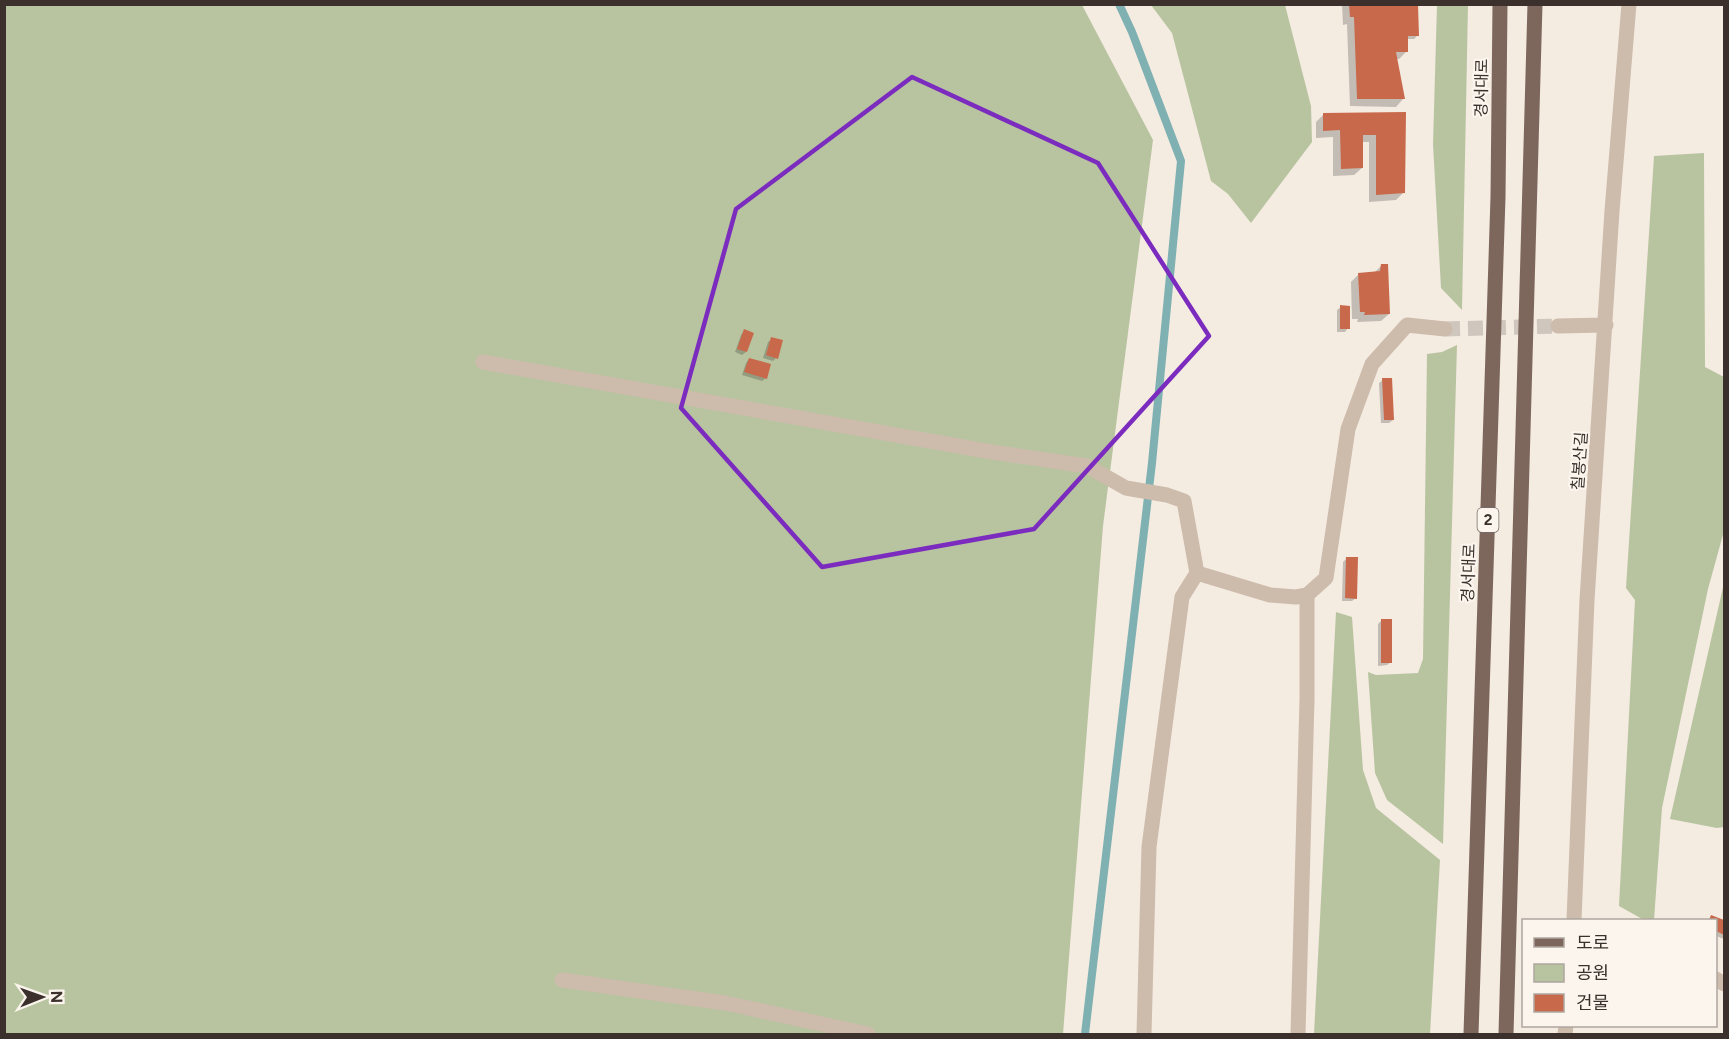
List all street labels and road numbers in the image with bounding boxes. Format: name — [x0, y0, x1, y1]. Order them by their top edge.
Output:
street label: 경서대로 — [1471, 58, 1492, 118]
street label: 칠봉산길 — [1568, 431, 1591, 491]
road number: 2 — [1478, 508, 1498, 532]
street label: 경서대로 — [1458, 543, 1479, 603]

